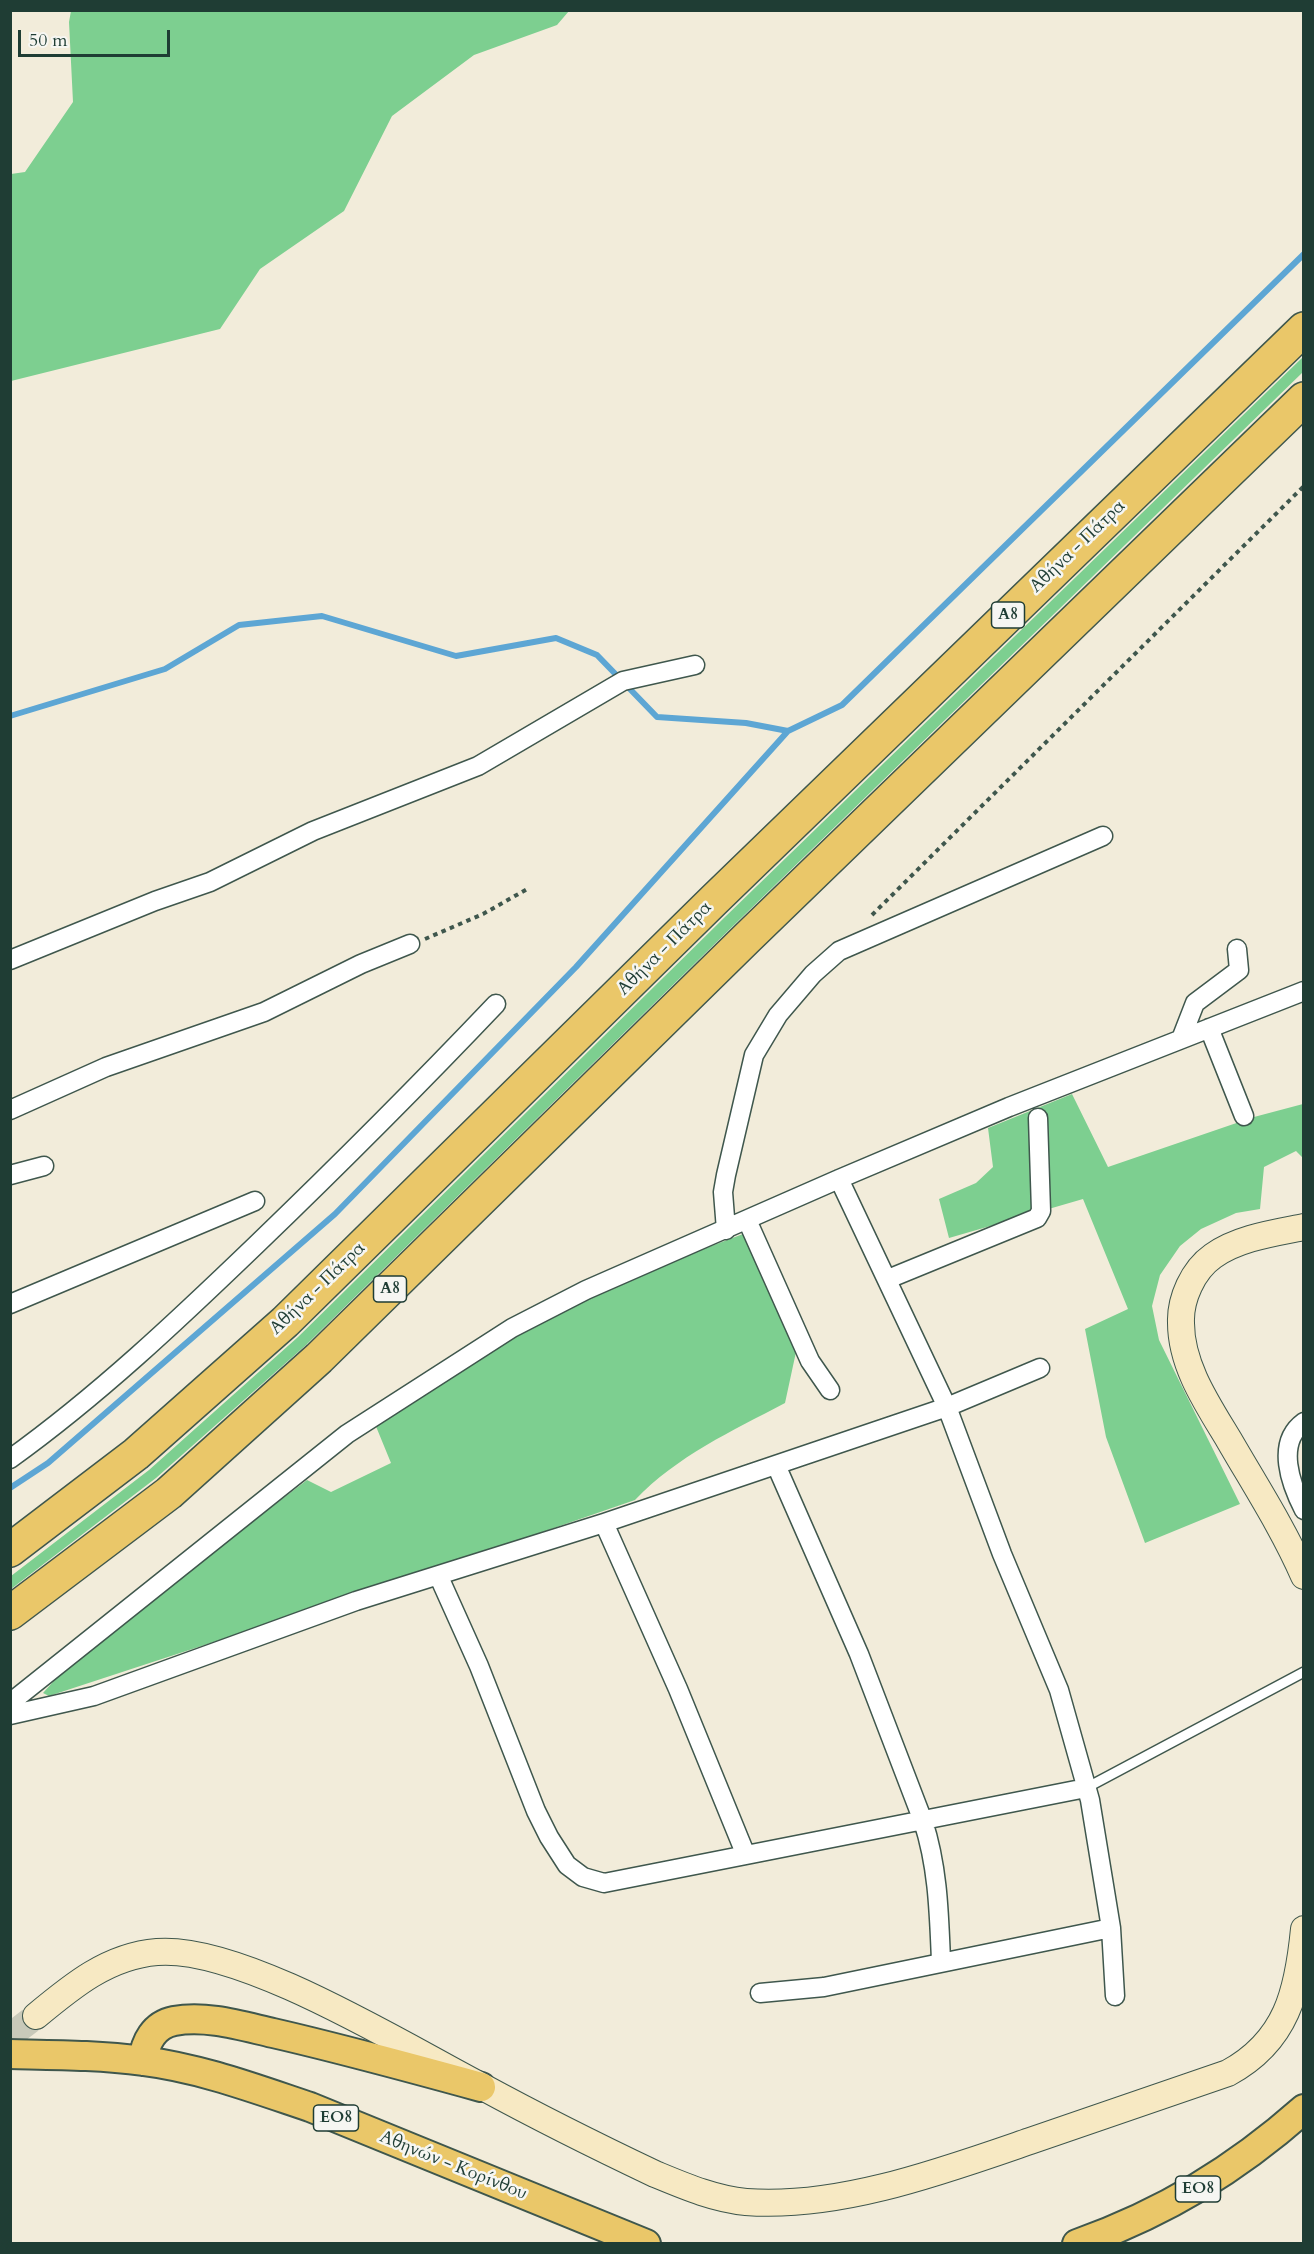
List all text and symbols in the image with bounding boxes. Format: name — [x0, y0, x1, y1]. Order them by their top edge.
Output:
scale bar — [21, 18, 172, 56]
text: 50 m — [29, 28, 68, 53]
street label: Αθήνα - Πάτρα — [1026, 496, 1130, 598]
road number: Α8 — [992, 602, 1024, 628]
street label: Αθήνα - Πάτρα — [613, 897, 717, 1001]
street label: Αθήνα - Πάτρα — [266, 1238, 370, 1340]
road number: Α8 — [374, 1276, 406, 1302]
road number: ΕΟ8 — [314, 2105, 358, 2131]
street label: Αθηνών - Κορίνθου — [376, 2127, 530, 2205]
road number: ΕΟ8 — [1176, 2176, 1220, 2202]

